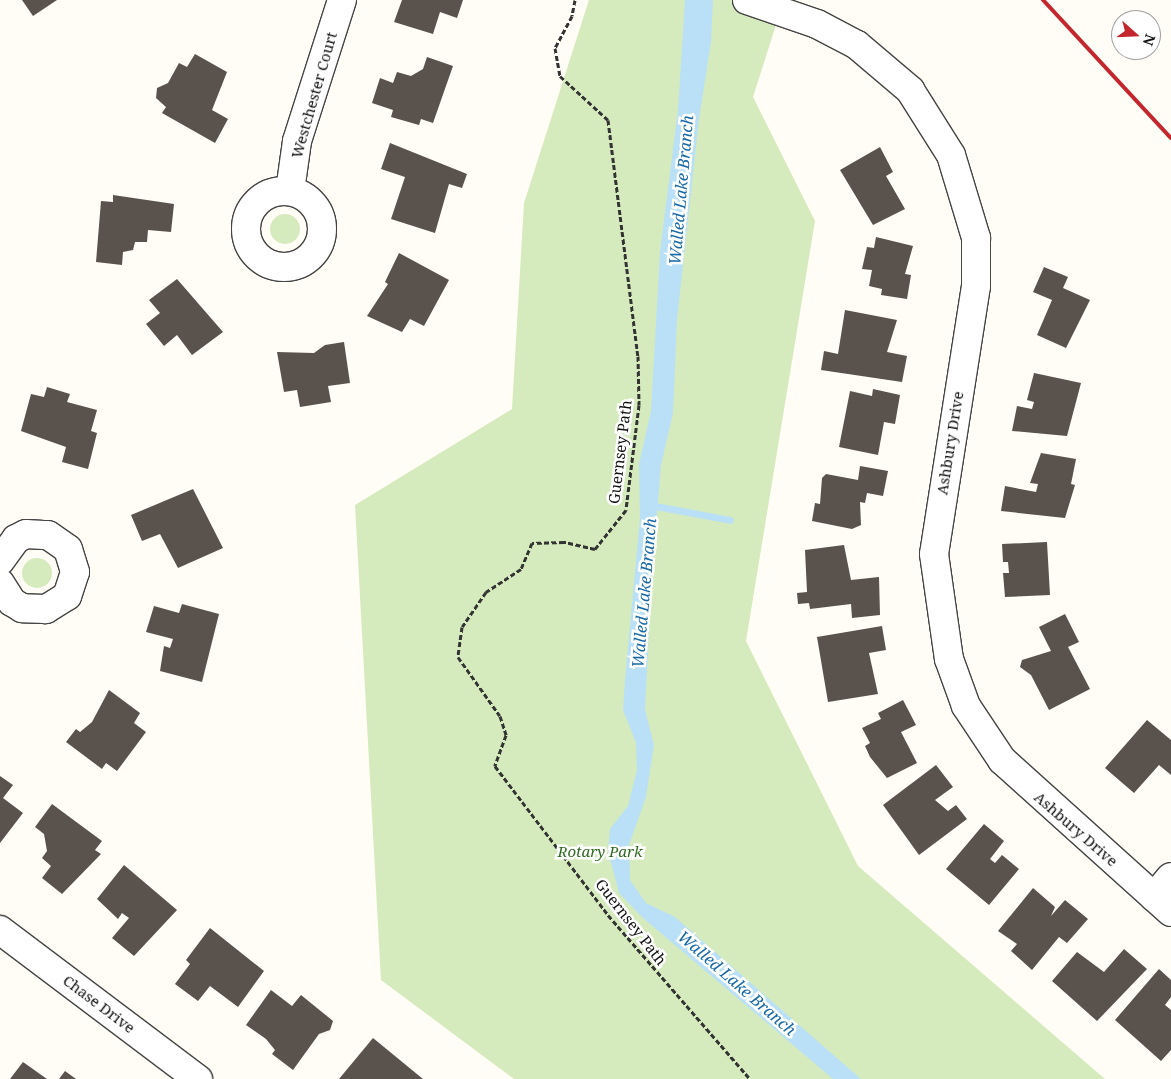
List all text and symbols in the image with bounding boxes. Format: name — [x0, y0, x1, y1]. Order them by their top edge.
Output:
north arrow — [1111, 10, 1161, 60]
street label: Westchester Court — [287, 30, 341, 160]
text: N — [1139, 32, 1160, 48]
water label: Walled Lake Branch — [665, 114, 697, 266]
street label: Ashbury Drive — [933, 390, 967, 496]
street label: Guernsey Path — [605, 399, 635, 505]
water label: Walled Lake Branch — [628, 517, 660, 669]
street label: Ashbury Drive — [1031, 788, 1121, 870]
park label: Rotary Park — [557, 843, 643, 861]
street label: Guernsey Path — [592, 875, 670, 969]
water label: Walled Lake Branch — [674, 927, 800, 1039]
street label: Chase Drive — [60, 971, 138, 1037]

